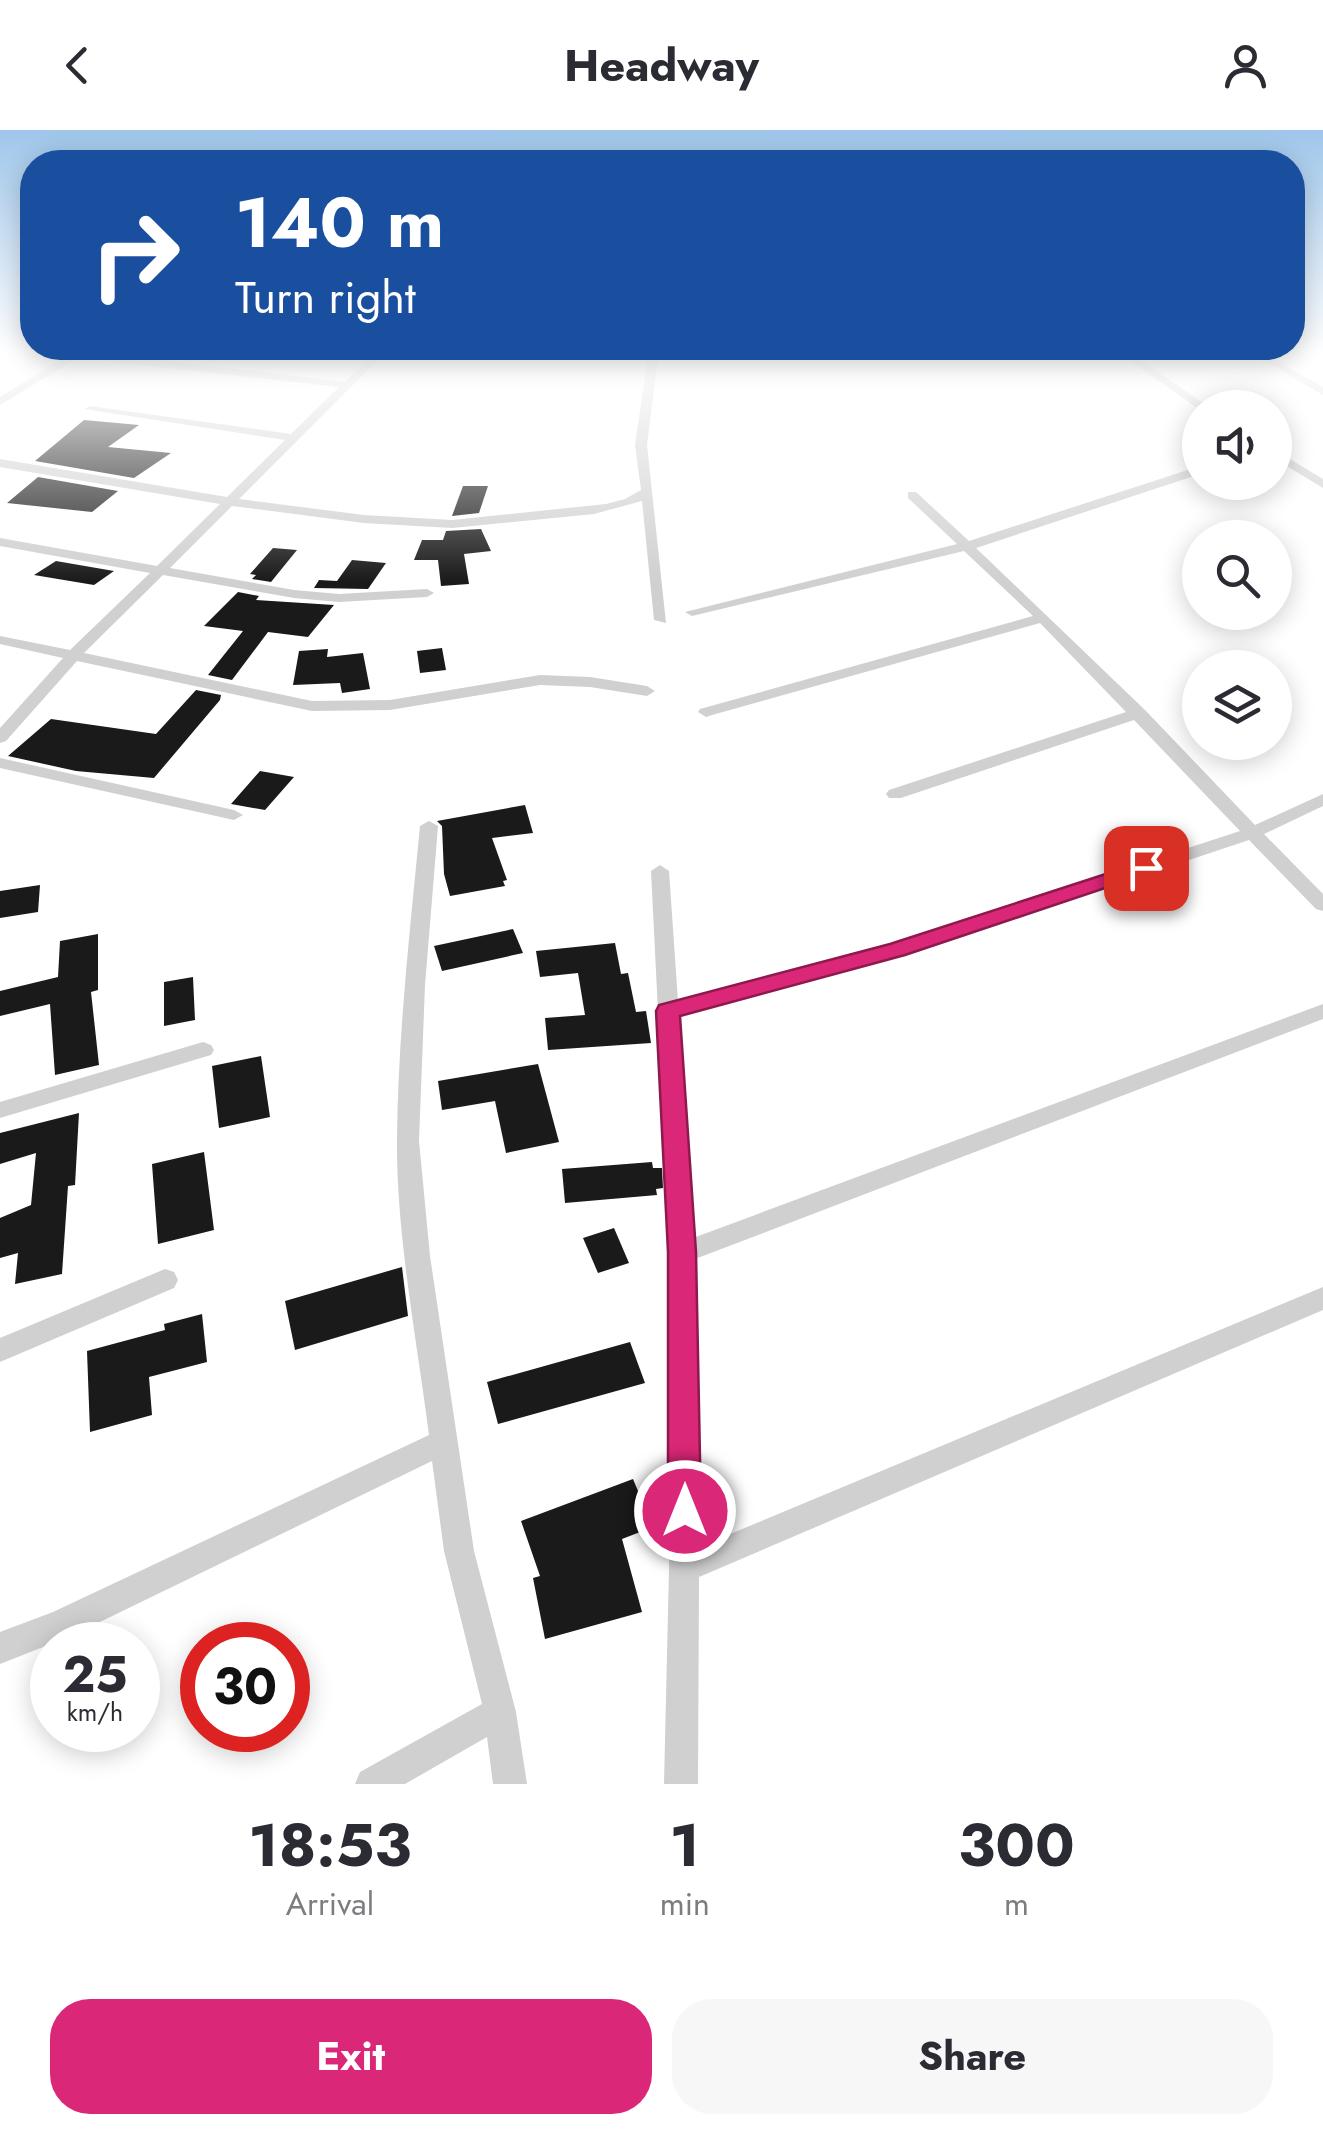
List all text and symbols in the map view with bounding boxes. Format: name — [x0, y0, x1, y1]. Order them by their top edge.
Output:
text: Headway — [564, 33, 759, 98]
icon: back — [50, 38, 105, 93]
icon: person — [1218, 38, 1273, 93]
text: 140 m — [235, 172, 444, 273]
icon: right — [70, 190, 200, 320]
text: Turn right — [235, 265, 416, 330]
map controls — [1182, 390, 1292, 760]
button: sound — [1182, 390, 1292, 500]
button: search — [1182, 520, 1292, 630]
button: layers — [1182, 650, 1292, 760]
pin — [1104, 826, 1189, 911]
icon: arrive — [1119, 841, 1174, 896]
position arrow — [633, 1459, 737, 1563]
speed limit sign: 30 — [180, 1622, 310, 1752]
text: 25 — [62, 1638, 128, 1711]
text: km/h — [67, 1694, 123, 1730]
text: 18:53 — [248, 1802, 412, 1889]
text: 1 — [670, 1802, 700, 1889]
text: 300 — [958, 1802, 1075, 1889]
text: Arrival — [286, 1881, 374, 1927]
text: min — [660, 1881, 710, 1927]
text: m — [1004, 1881, 1029, 1927]
button: Exit — [50, 1999, 652, 2114]
button: Share — [672, 1999, 1273, 2114]

